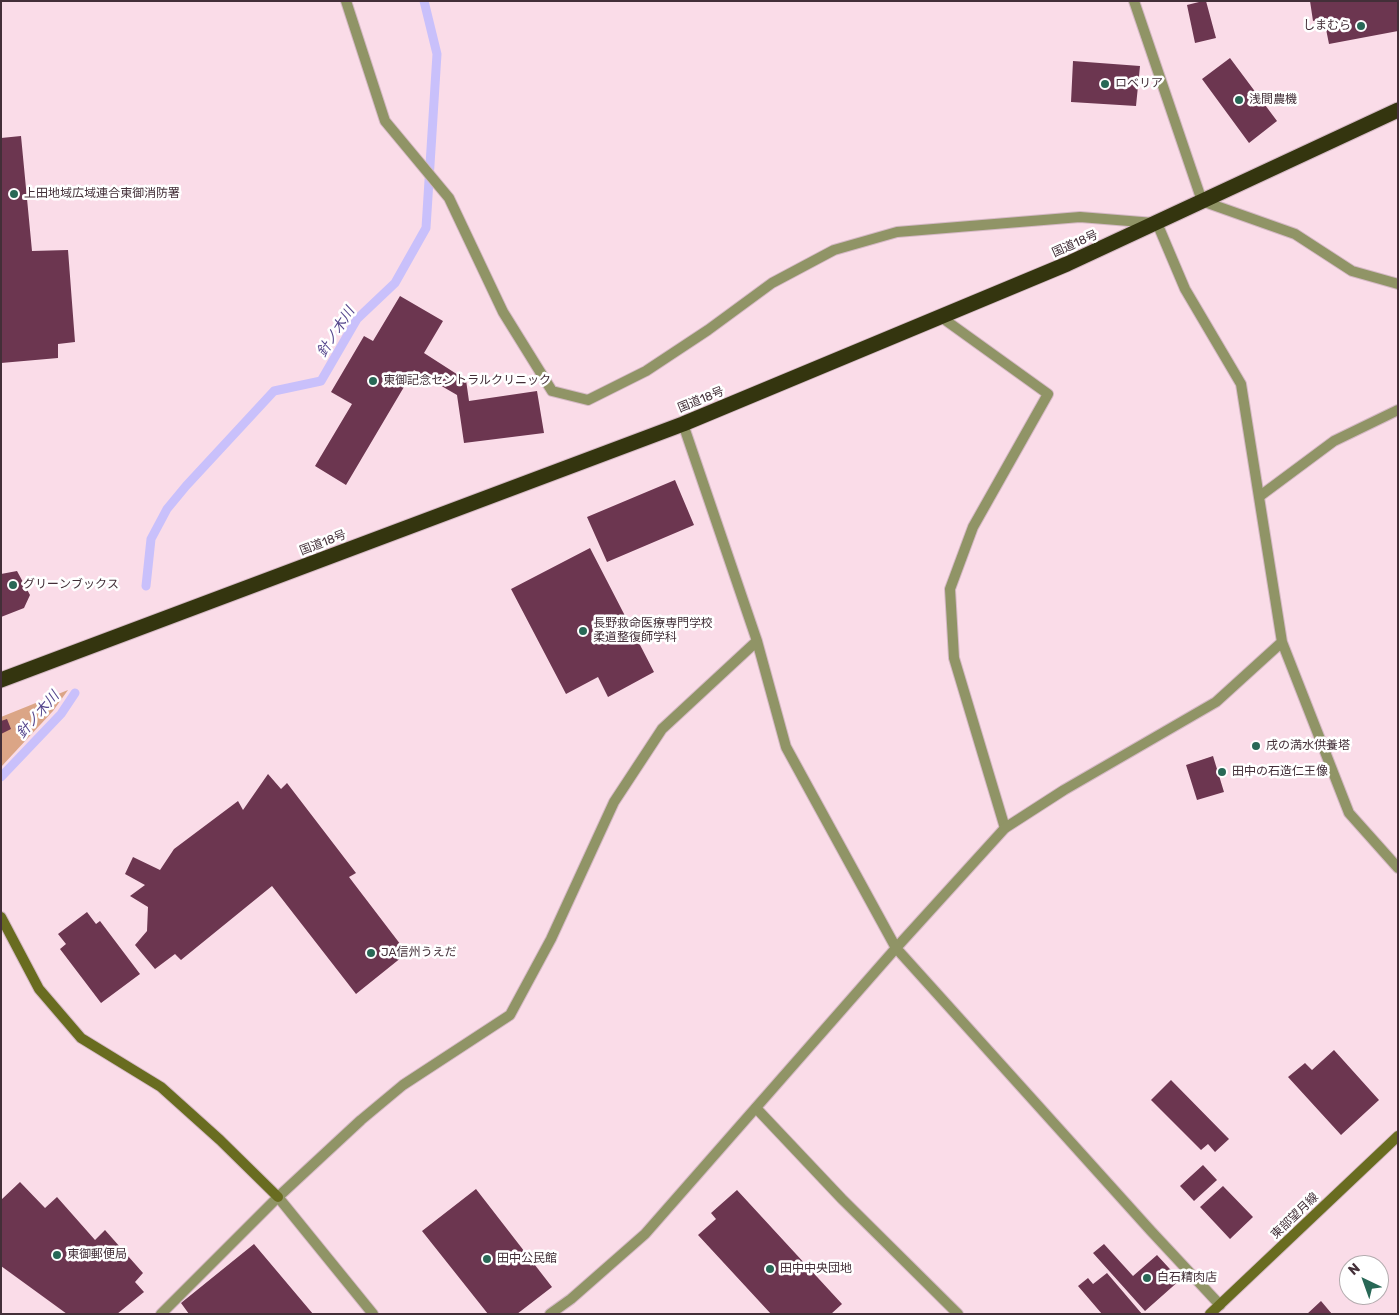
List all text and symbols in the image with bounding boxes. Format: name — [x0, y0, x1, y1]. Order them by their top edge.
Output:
place label: しまむら — [1303, 19, 1351, 33]
marker: しまむら — [1355, 20, 1367, 32]
place label: ロベリア — [1115, 77, 1163, 91]
marker: ロベリア — [1099, 78, 1111, 90]
place label: 浅間農機 — [1249, 93, 1297, 107]
marker: 浅間農機 — [1233, 94, 1245, 106]
place label: 上田地域広域連合東御消防署 — [24, 187, 180, 201]
marker: 上田地域広域連合東御消防署 — [8, 188, 20, 200]
street label: 国道18号 — [1050, 228, 1100, 260]
water label: 針ノ木川 — [314, 304, 358, 360]
place label: 東御記念セントラルクリニック — [383, 374, 551, 388]
marker: 東御記念セントラルクリニック — [367, 375, 379, 387]
street label: 国道18号 — [676, 384, 726, 416]
street label: 国道18号 — [298, 528, 348, 558]
place label: グリーンブックス — [23, 578, 119, 592]
marker: グリーンブックス — [7, 579, 19, 591]
place label: 長野救命医療専門学校 柔道整復師学科 — [593, 617, 713, 645]
marker: 長野救命医療専門学校 柔道整復師学科 — [577, 625, 589, 637]
water label: 針ノ木川 — [13, 688, 63, 742]
place label: 戌の満水供養塔 — [1266, 739, 1350, 753]
marker: 戌の満水供養塔 — [1250, 740, 1262, 752]
place label: 田中の石造仁王像 — [1232, 765, 1328, 779]
marker: 田中の石造仁王像 — [1216, 766, 1228, 778]
place label: JA信州うえだ — [381, 946, 456, 960]
marker: JA信州うえだ — [365, 947, 377, 959]
street label: 東部望月線 — [1268, 1190, 1322, 1242]
place label: 東御郵便局 — [67, 1248, 127, 1262]
marker: 東御郵便局 — [51, 1249, 63, 1261]
place label: 田中公民館 — [497, 1252, 557, 1266]
marker: 田中公民館 — [481, 1253, 493, 1265]
north arrow — [1339, 1255, 1389, 1305]
text: N — [1345, 1260, 1364, 1279]
place label: 田中中央団地 — [780, 1262, 852, 1276]
marker: 田中中央団地 — [764, 1263, 776, 1275]
place label: 白石精肉店 — [1157, 1271, 1217, 1285]
marker: 白石精肉店 — [1141, 1272, 1153, 1284]

